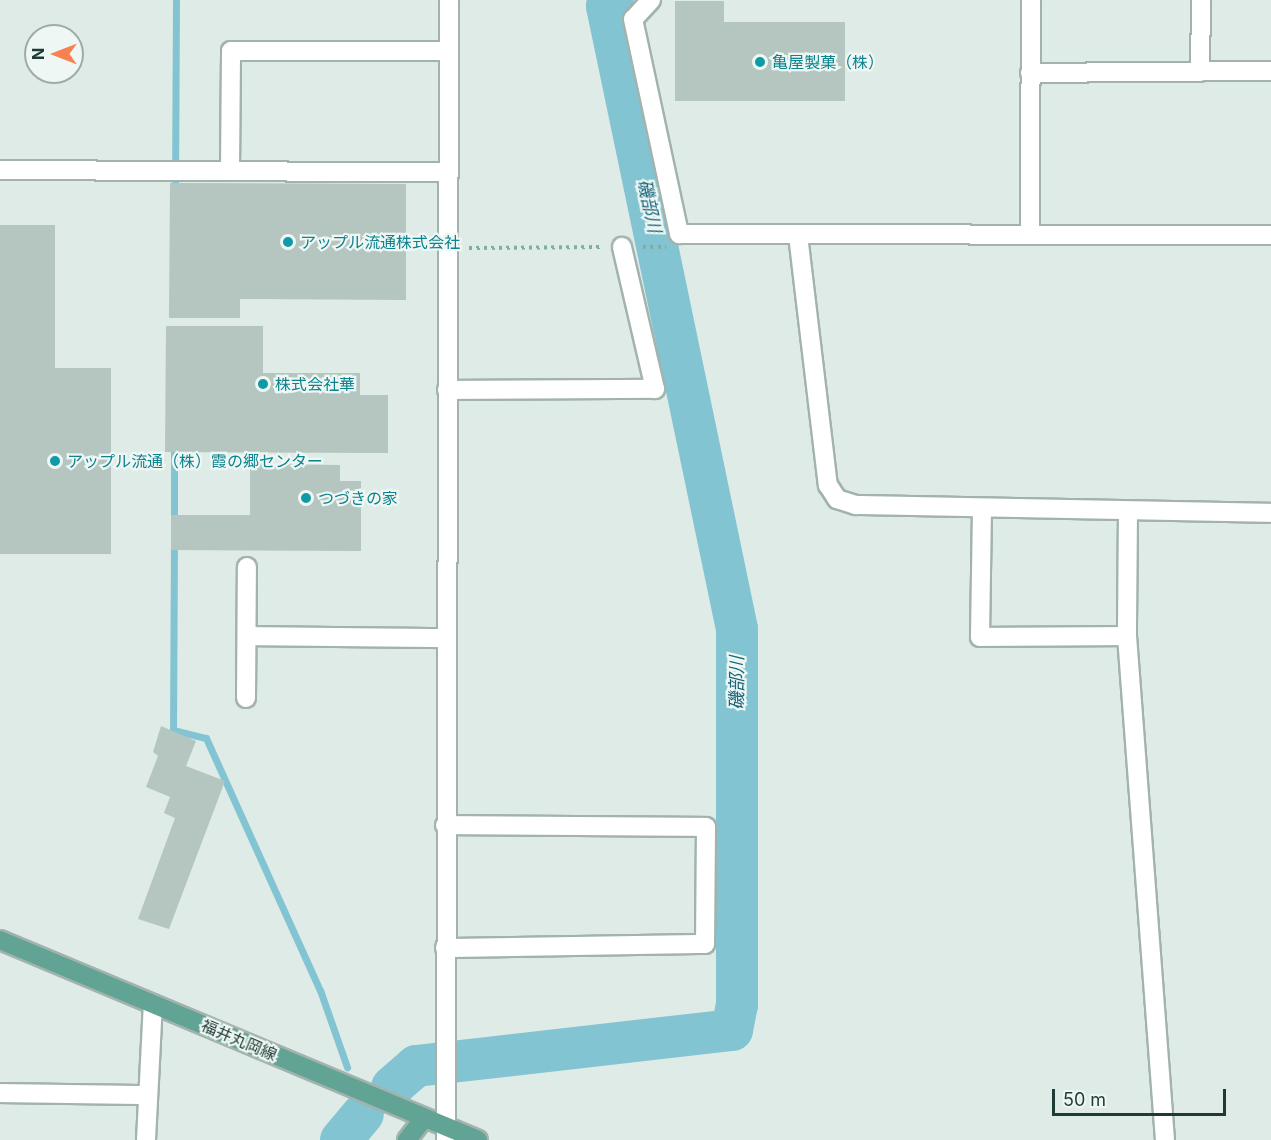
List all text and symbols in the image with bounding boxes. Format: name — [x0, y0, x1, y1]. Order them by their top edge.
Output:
north arrow — [24, 24, 84, 84]
text: N — [28, 48, 48, 60]
place label: 亀屋製菓（株） — [772, 52, 884, 72]
marker: 亀屋製菓（株） — [753, 55, 767, 69]
water label: 磯部川 — [633, 177, 665, 235]
place label: アップル流通株式会社 — [300, 232, 460, 252]
marker: アップル流通株式会社 — [281, 235, 295, 249]
place label: 株式会社華 — [275, 374, 355, 394]
marker: 株式会社華 — [256, 377, 270, 391]
place label: アップル流通（株）霞の郷センター — [67, 451, 323, 471]
marker: アップル流通（株）霞の郷センター — [48, 454, 62, 468]
place label: つづきの家 — [318, 488, 398, 508]
marker: つづきの家 — [299, 491, 313, 505]
water label: 磯部川 — [726, 656, 748, 710]
street label: 福井丸岡線 — [198, 1016, 280, 1064]
scale bar — [1055, 1077, 1229, 1115]
text: 50 m — [1063, 1089, 1106, 1110]

